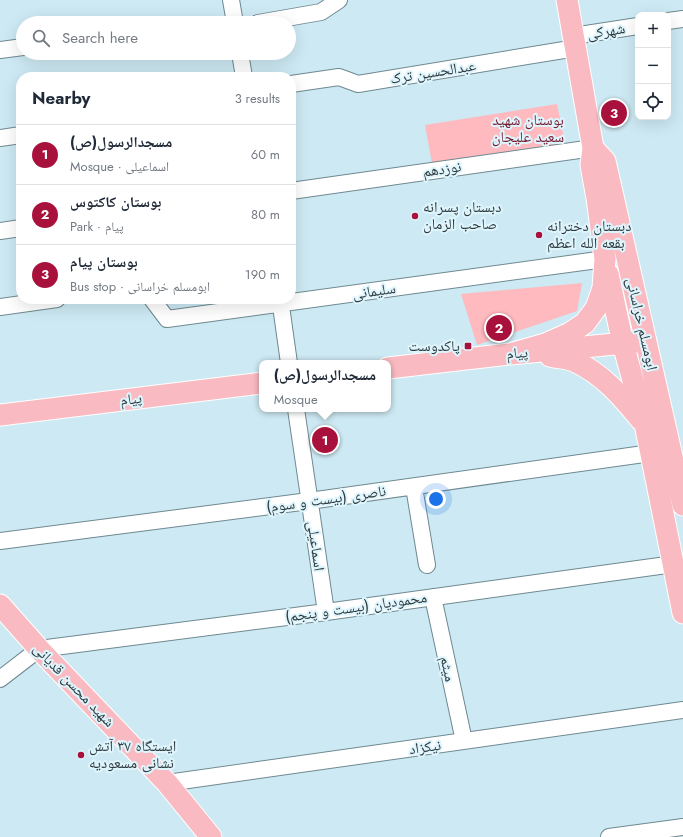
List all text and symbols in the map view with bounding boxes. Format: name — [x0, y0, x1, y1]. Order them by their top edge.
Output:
map controls — [635, 12, 671, 120]
button: + — [635, 12, 671, 48]
search box — [16, 16, 296, 60]
street label: شهرکی — [585, 17, 627, 45]
icon: search — [30, 27, 52, 49]
text: Search here — [62, 27, 138, 49]
button: − — [635, 48, 671, 84]
street label: عبدالحسین ترک — [389, 54, 478, 90]
button: locate — [635, 84, 671, 120]
text: Nearby — [32, 86, 90, 110]
text: 3 results — [235, 89, 280, 108]
pin: 3 — [601, 98, 627, 128]
park label: بوستان شهید سعید علیجان — [492, 109, 564, 148]
text: مسجدالرسول(ص) — [70, 131, 172, 153]
text: 1 — [42, 145, 48, 164]
text: 60 m — [251, 145, 280, 164]
street label: نوزدهم — [421, 155, 463, 183]
text: Mosque · اسماعیلی — [70, 157, 169, 176]
text: بوستان کاکتوس — [70, 191, 161, 213]
place label: دبستان پسرانه صاحب الزمان — [423, 196, 501, 235]
text: 2 — [41, 205, 49, 224]
text: 80 m — [251, 205, 280, 224]
marker: دبستان پسرانه صاحب الزمان — [410, 211, 420, 221]
place label: دبستان دخترانه بقعه الله اعظم — [547, 215, 631, 254]
text: Park · پیام — [70, 217, 124, 236]
marker: دبستان دخترانه بقعه الله اعظم — [534, 230, 544, 240]
text: بوستان پیام — [70, 251, 138, 273]
text: 3 — [41, 265, 49, 284]
text: 190 m — [245, 265, 280, 284]
street label: ابومسلم خراسانی — [621, 275, 663, 373]
text: Bus stop · ابومسلم خراسانی — [70, 277, 210, 296]
street label: سلیمانی — [351, 277, 397, 305]
pin: 2 — [486, 313, 512, 343]
place label: پاکدوست — [409, 335, 460, 357]
marker: پاکدوست — [463, 341, 473, 351]
street label: پیام — [505, 341, 529, 365]
popup — [259, 360, 391, 412]
text: مسجدالرسول(ص) — [274, 364, 376, 386]
street label: پیام — [119, 387, 143, 411]
text: Mosque — [274, 390, 318, 409]
pin: 1 — [312, 425, 338, 455]
street label: ناصری (بیست و سوم) — [265, 480, 387, 518]
your location — [426, 489, 446, 509]
street label: اسماعیلی — [302, 520, 330, 572]
street label: محمودیان (بیست و پنجم) — [284, 586, 428, 628]
street label: شهید محسن قدیانی — [28, 638, 120, 732]
street label: میثم — [435, 654, 461, 684]
street label: نیکزاد — [407, 734, 443, 760]
place label: ایستگاه ۳۷ آتش نشانی مسعودیه — [89, 735, 176, 774]
marker: ایستگاه ۳۷ آتش نشانی مسعودیه — [76, 750, 86, 760]

